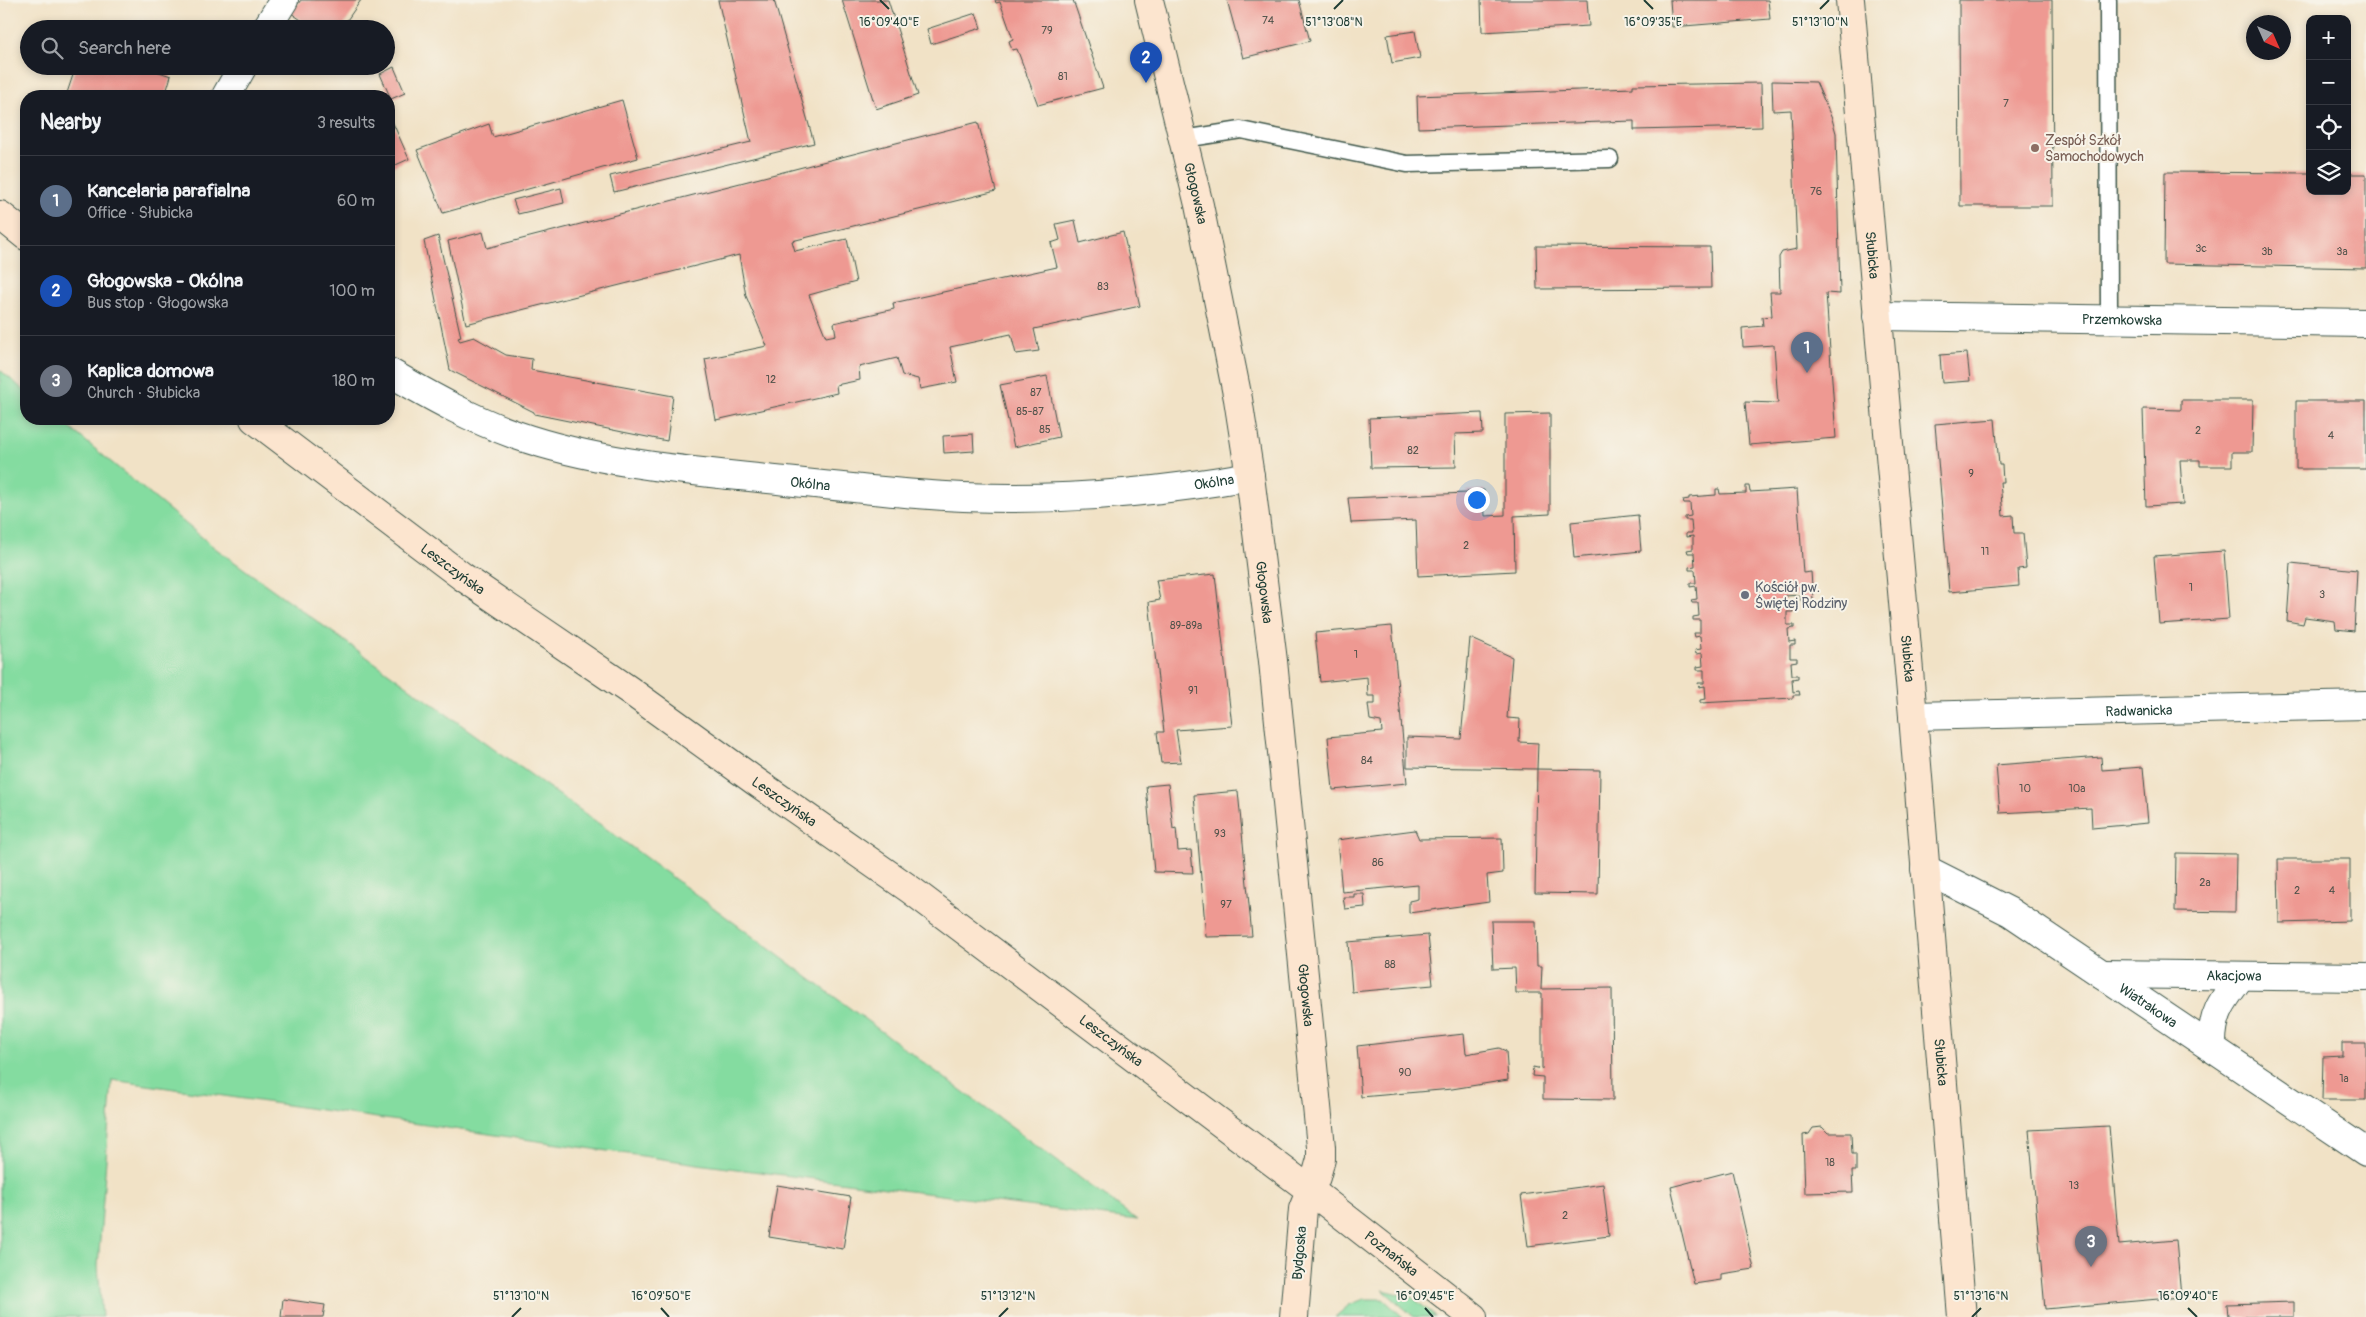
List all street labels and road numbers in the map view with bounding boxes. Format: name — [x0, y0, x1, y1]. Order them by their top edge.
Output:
street label: Głogowska — [1180, 161, 1211, 226]
street label: Słubicka — [1861, 231, 1882, 279]
street label: Przemkowska — [2082, 311, 2162, 329]
street label: Okólna — [1193, 471, 1235, 494]
street label: Okólna — [789, 474, 831, 495]
street label: Leszczyńska — [417, 540, 488, 598]
street label: Głogowska — [1252, 560, 1276, 625]
street label: Słubicka — [1897, 634, 1918, 683]
street label: Radwanicka — [2105, 702, 2173, 720]
street label: Leszczyńska — [748, 773, 820, 830]
street label: Głogowska — [1294, 963, 1317, 1027]
street label: Akacjowa — [2206, 967, 2262, 985]
street label: Wiatrakowa — [2115, 980, 2180, 1031]
street label: Leszczyńska — [1076, 1011, 1146, 1070]
street label: Słubicka — [1930, 1038, 1951, 1087]
street label: Bydgoska — [1289, 1225, 1310, 1281]
street label: Poznańska — [1361, 1228, 1421, 1280]

